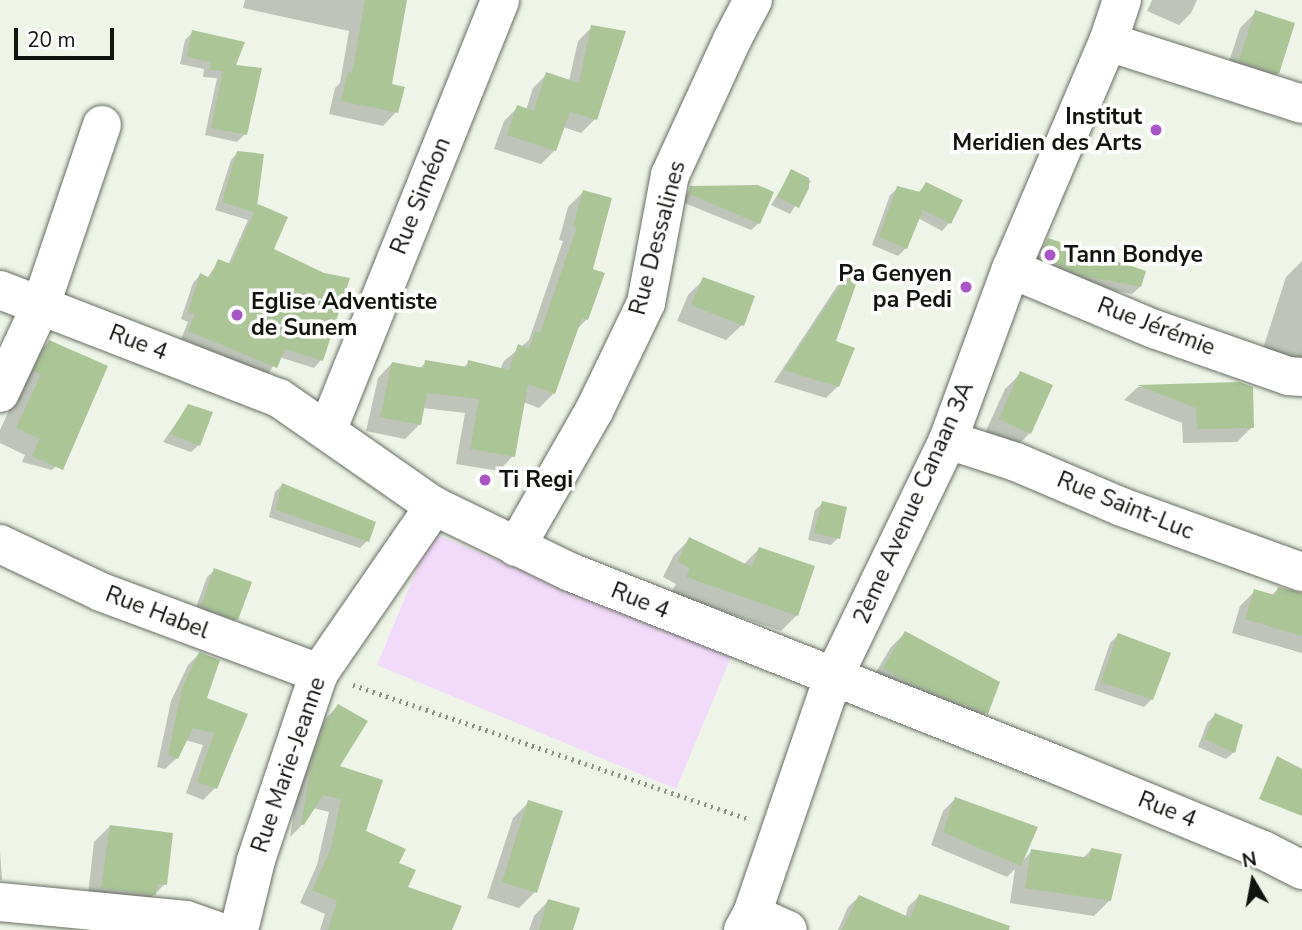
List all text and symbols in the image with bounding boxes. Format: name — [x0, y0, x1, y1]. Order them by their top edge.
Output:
scale bar — [18, 14, 117, 58]
text: 20 m — [27, 26, 76, 54]
place label: Institut Meridien des Arts — [952, 103, 1142, 157]
marker: Institut Meridien des Arts — [1148, 122, 1164, 138]
street label: Rue Siméon — [385, 133, 457, 259]
street label: Rue Dessalines — [624, 158, 692, 318]
place label: Tann Bondye — [1064, 241, 1203, 269]
marker: Tann Bondye — [1042, 247, 1058, 263]
place label: Pa Genyen pa Pedi — [838, 260, 952, 314]
marker: Pa Genyen pa Pedi — [958, 279, 974, 295]
place label: Eglise Adventiste de Sunem — [251, 288, 437, 342]
street label: Rue Jérémie — [1093, 292, 1219, 362]
marker: Eglise Adventiste de Sunem — [229, 307, 245, 323]
street label: Rue 4 — [105, 319, 171, 367]
street label: 2ème Avenue Canaan 3A — [848, 378, 980, 628]
place label: Ti Regi — [499, 466, 573, 494]
street label: Rue Saint-Luc — [1053, 466, 1197, 546]
marker: Ti Regi — [477, 472, 493, 488]
street label: Rue 4 — [607, 577, 673, 625]
street label: Rue Habel — [101, 581, 213, 645]
street label: Rue Marie-Jeanne — [246, 674, 332, 856]
street label: Rue 4 — [1134, 786, 1200, 834]
north arrow — [1218, 846, 1288, 916]
text: N — [1240, 846, 1259, 874]

